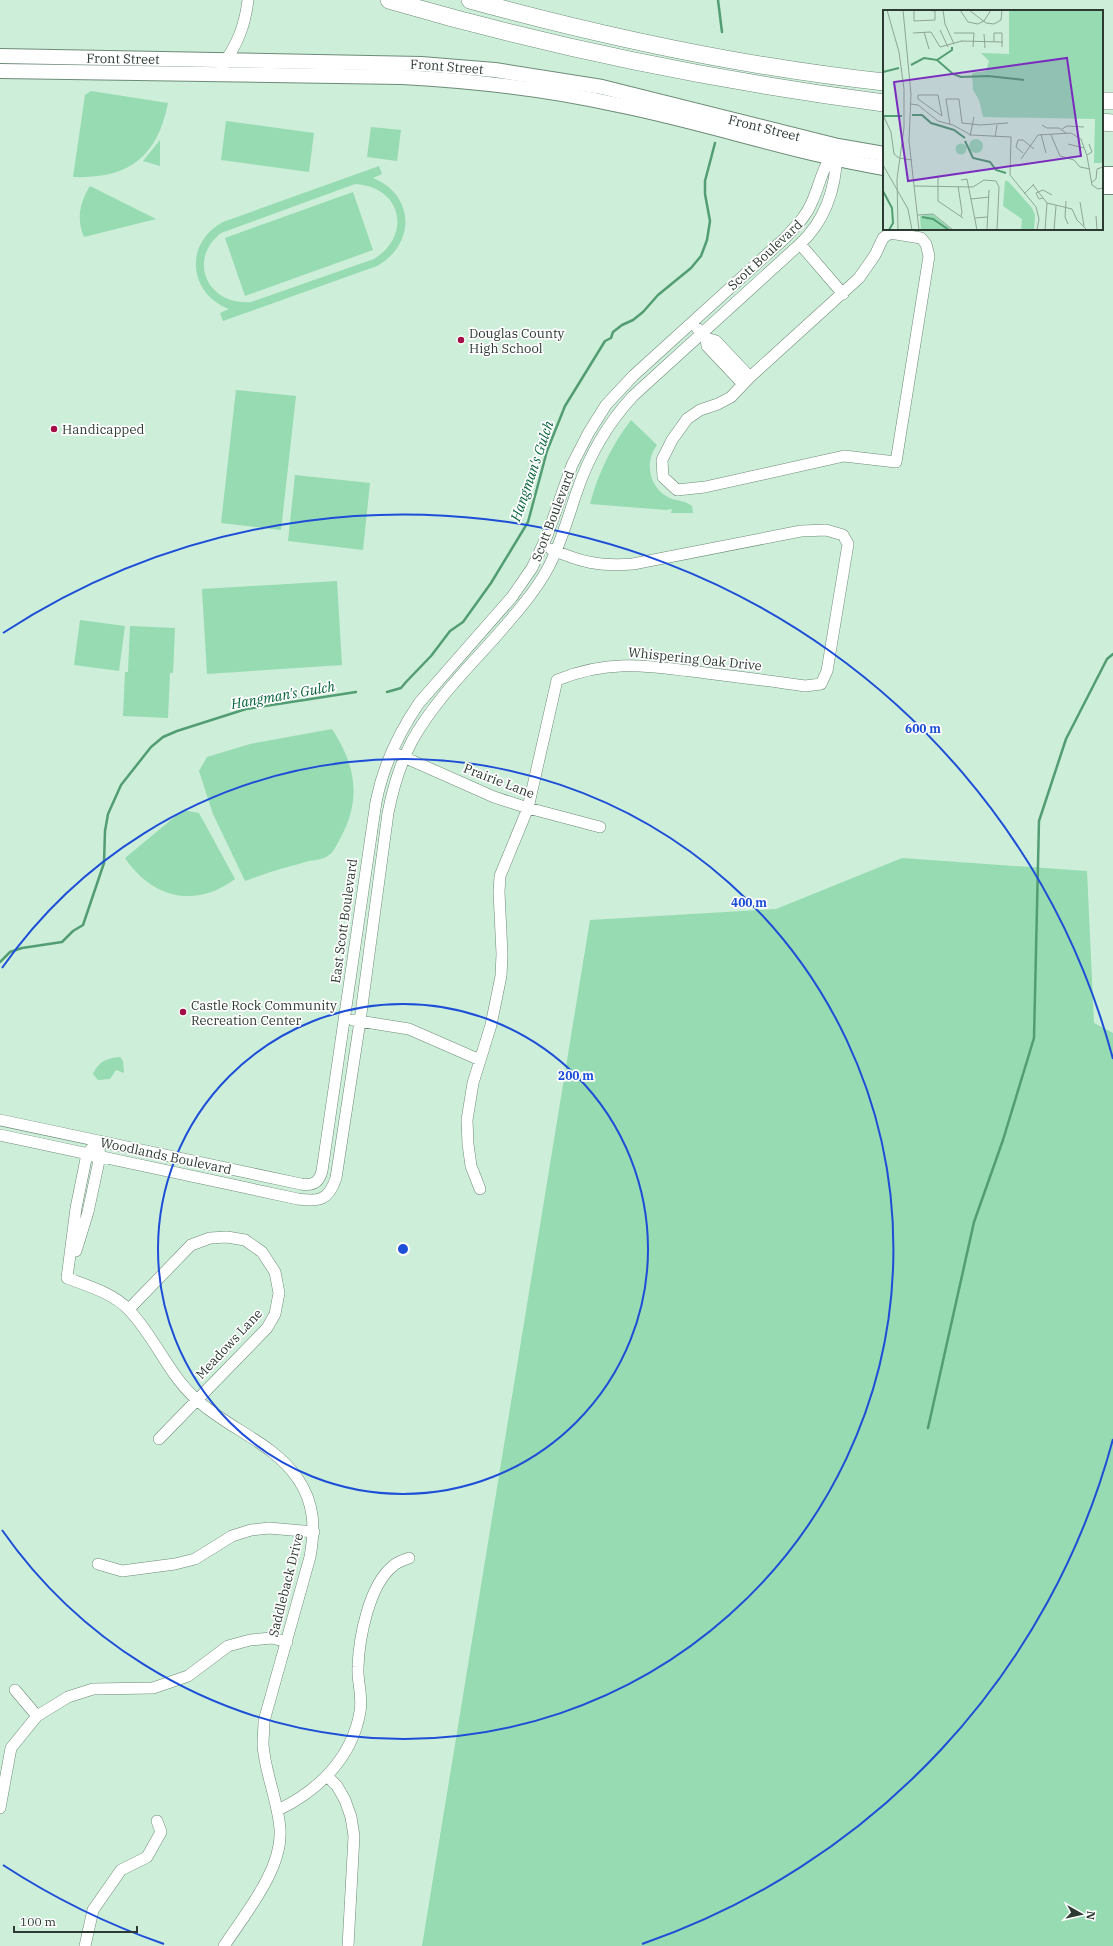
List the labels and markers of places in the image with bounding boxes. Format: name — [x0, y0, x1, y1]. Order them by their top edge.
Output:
place label: Douglas County High School — [469, 325, 565, 357]
marker: Douglas County High School — [456, 335, 466, 345]
place label: Handicapped — [62, 421, 145, 438]
marker: Handicapped — [49, 424, 59, 434]
place label: Castle Rock Community Recreation Center — [191, 997, 337, 1029]
marker: Castle Rock Community Recreation Center — [178, 1007, 188, 1017]
centre of rings — [396, 1242, 410, 1256]

